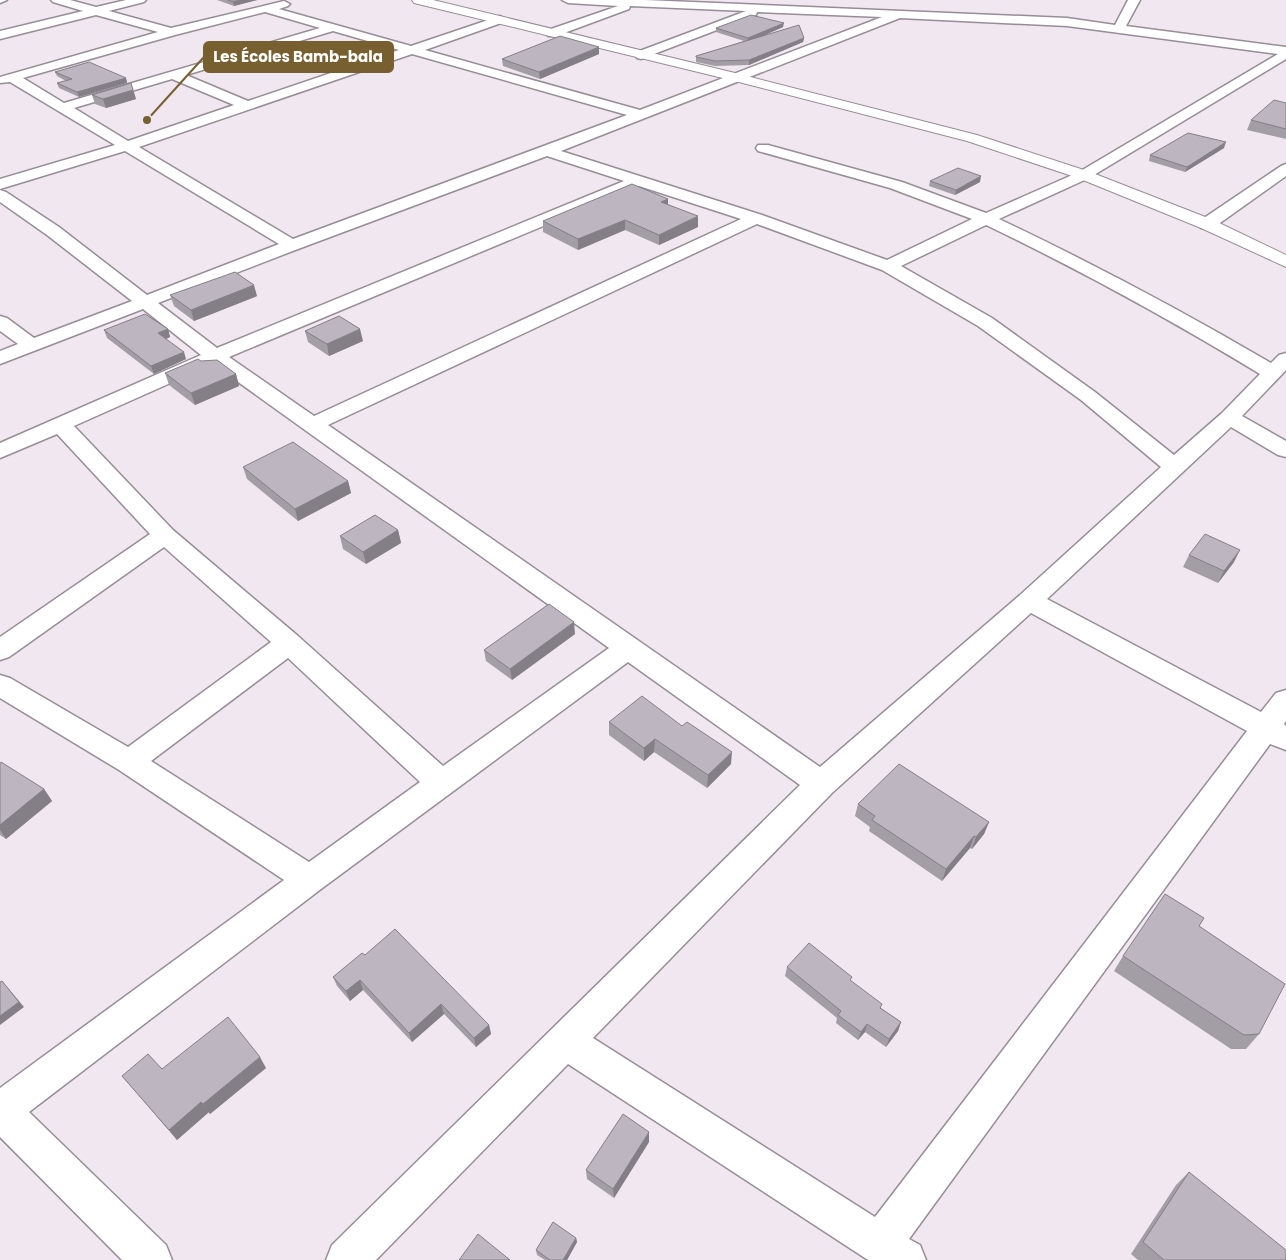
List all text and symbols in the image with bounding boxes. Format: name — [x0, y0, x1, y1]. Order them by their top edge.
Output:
callout: Les Écoles Bamb-bala — [204, 42, 393, 72]
text: Les Écoles Bamb-bala — [213, 46, 383, 67]

